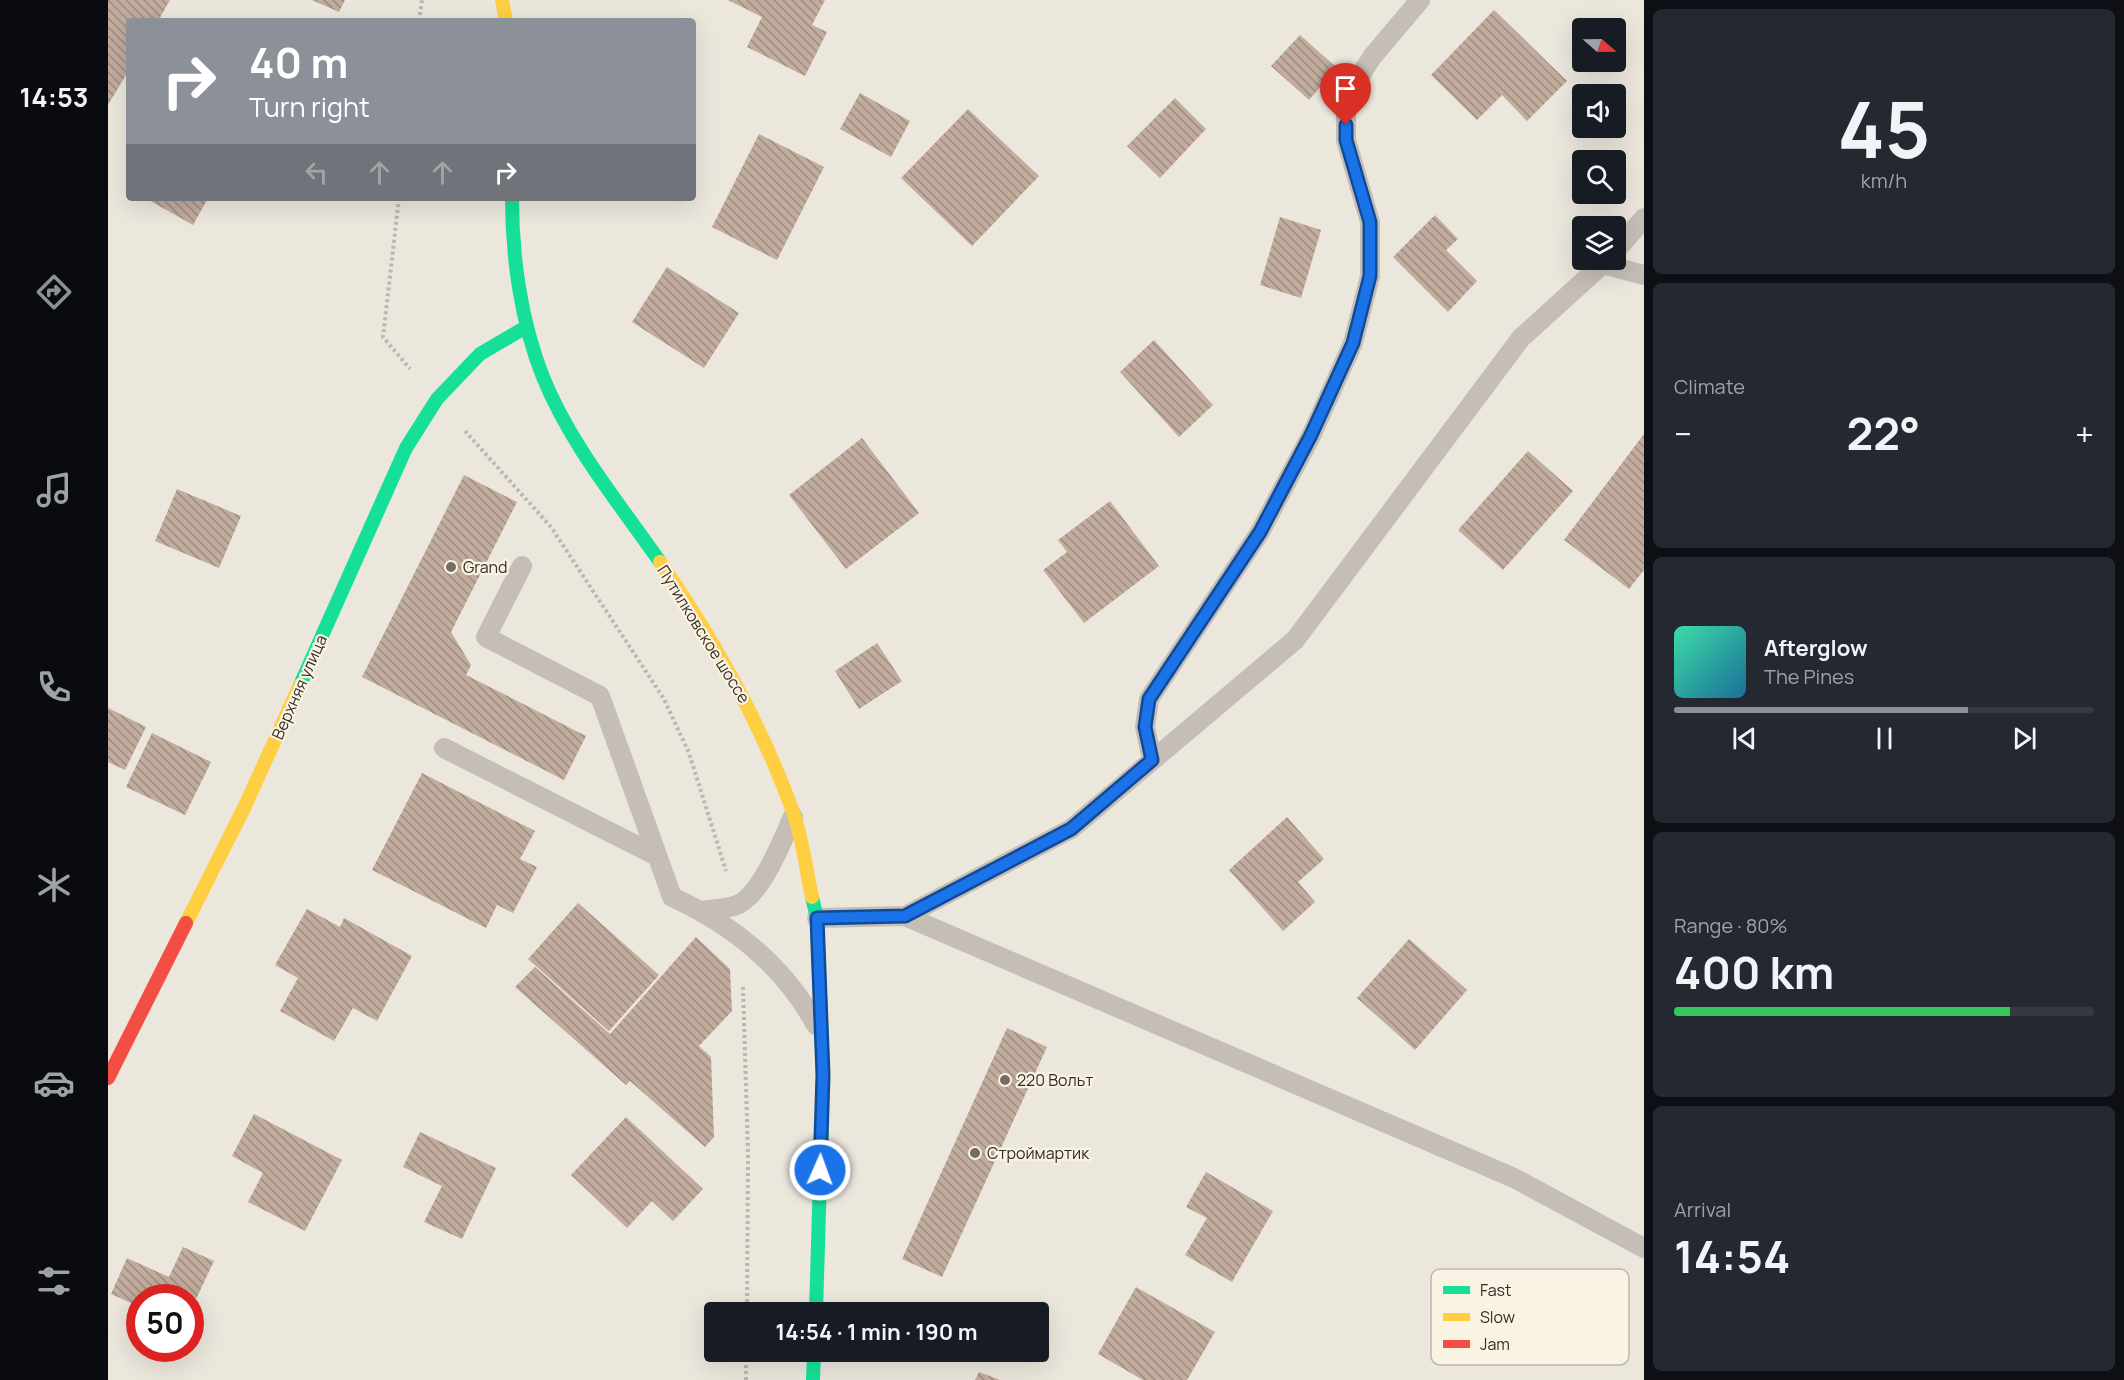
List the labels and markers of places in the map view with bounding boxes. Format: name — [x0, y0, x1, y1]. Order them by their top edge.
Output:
pin — [1320, 63, 1371, 125]
place label: Grand — [463, 556, 508, 578]
marker: Grand — [444, 560, 458, 574]
place label: 220 Вольт — [1017, 1069, 1093, 1091]
marker: 220 Вольт — [998, 1073, 1012, 1087]
place label: Строймартик — [987, 1142, 1090, 1164]
marker: Строймартик — [968, 1146, 982, 1160]

